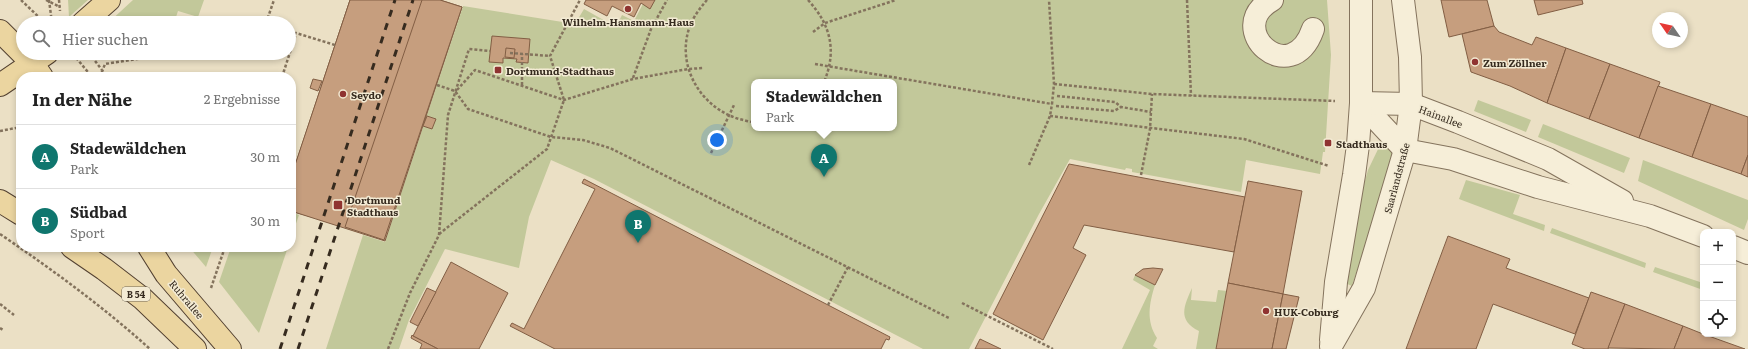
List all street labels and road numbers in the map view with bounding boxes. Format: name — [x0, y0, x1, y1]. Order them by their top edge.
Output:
street label: Hainallee — [1417, 101, 1465, 131]
street label: Saarlandstraße — [1379, 141, 1413, 215]
street label: Ruhrallee — [166, 276, 208, 322]
road number: B 54 — [122, 287, 150, 301]

